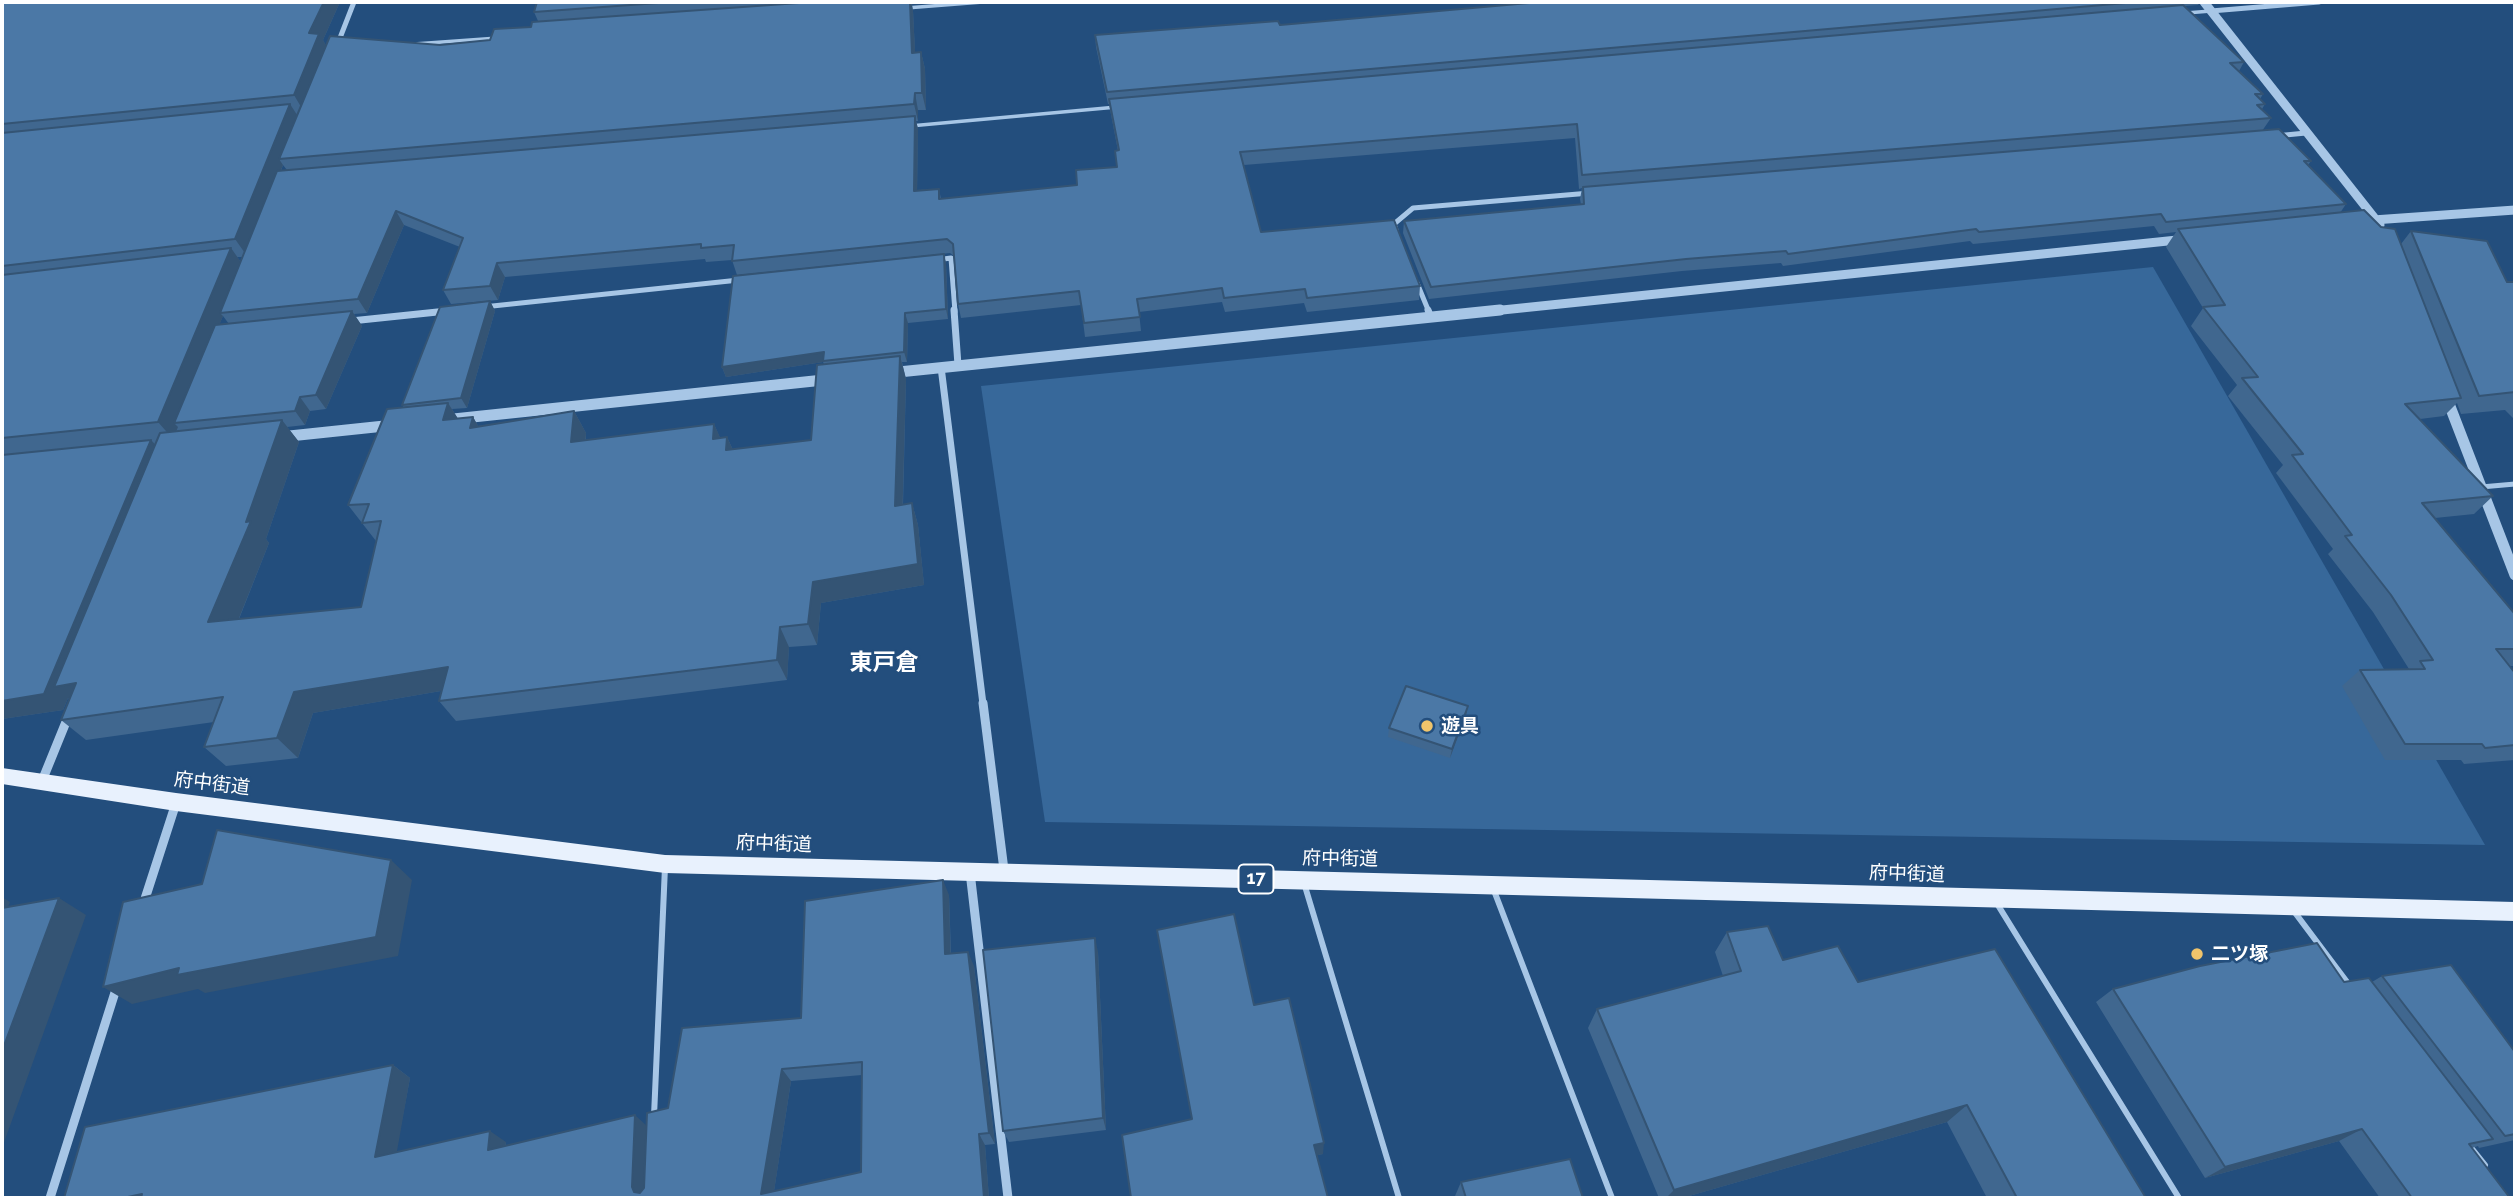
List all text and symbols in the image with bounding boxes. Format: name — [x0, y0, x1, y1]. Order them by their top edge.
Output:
district label: 東戸倉 — [850, 649, 918, 677]
place label: 遊具 — [1441, 715, 1479, 737]
marker: 遊具 — [1419, 718, 1435, 734]
street label: 府中街道 — [173, 768, 251, 800]
street label: 府中街道 — [736, 831, 812, 857]
street label: 府中街道 — [1302, 847, 1378, 871]
street label: 府中街道 — [1869, 861, 1945, 887]
road number: 17 — [1238, 864, 1274, 894]
place label: 二ツ塚 — [2211, 943, 2268, 965]
marker: 二ツ塚 — [2189, 946, 2205, 962]

